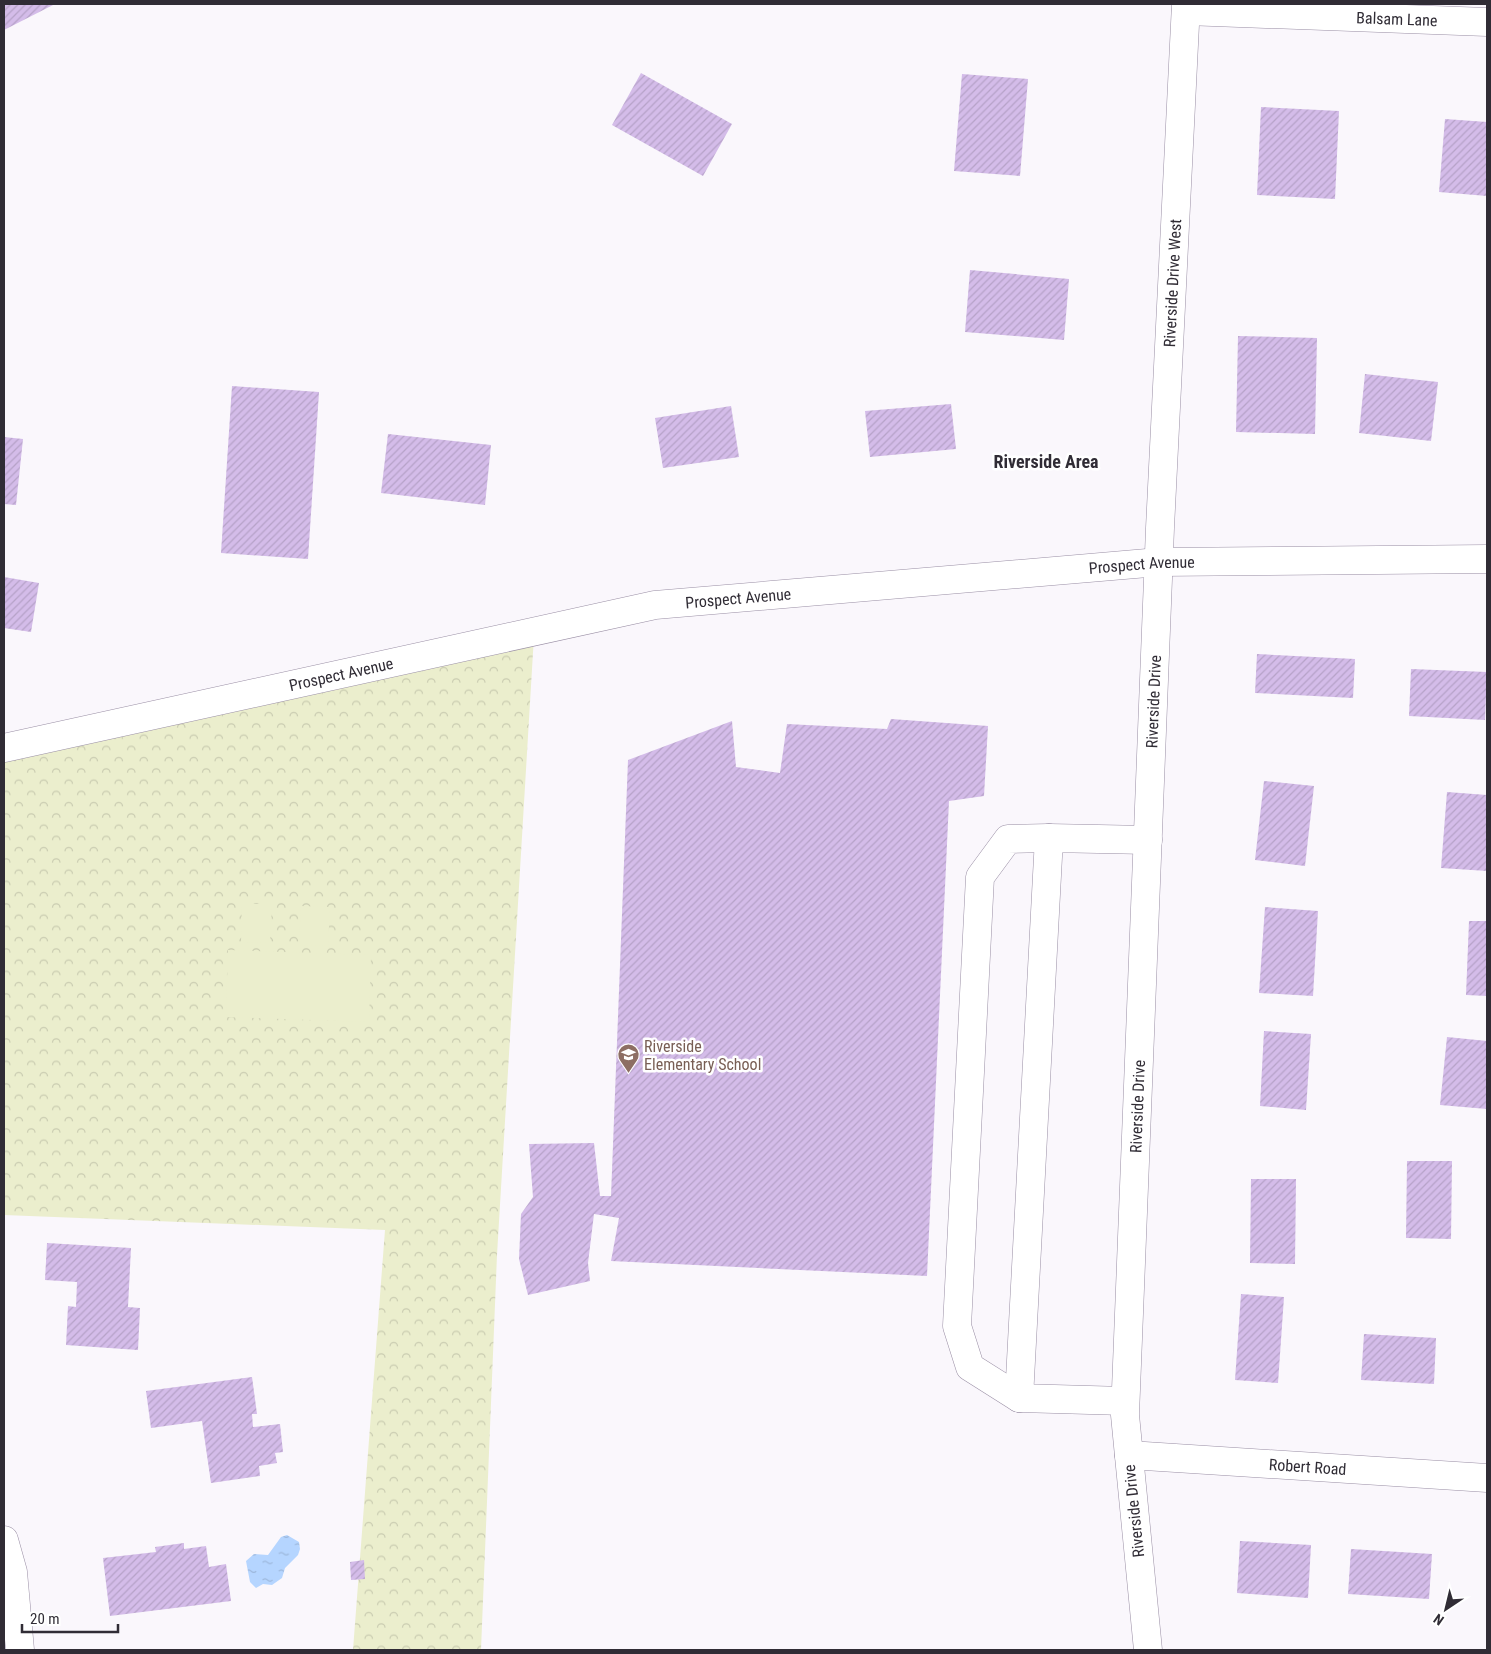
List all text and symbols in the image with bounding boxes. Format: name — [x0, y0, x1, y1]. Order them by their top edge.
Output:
street label: Balsam Lane — [1356, 8, 1438, 30]
street label: Riverside Drive West — [1159, 218, 1185, 348]
district label: Riverside Area — [993, 451, 1099, 472]
street label: Prospect Avenue — [1088, 552, 1195, 577]
street label: Prospect Avenue — [684, 584, 792, 612]
street label: Prospect Avenue — [287, 653, 395, 695]
street label: Riverside Drive — [1142, 655, 1164, 749]
place label: Riverside Elementary School — [644, 1037, 761, 1074]
school or university icon: Riverside Elementary School — [616, 1043, 640, 1074]
street label: Riverside Drive — [1126, 1059, 1149, 1153]
street label: Robert Road — [1268, 1455, 1347, 1478]
street label: Riverside Drive — [1120, 1464, 1148, 1558]
north arrow — [1421, 1584, 1471, 1634]
scale bar — [22, 1602, 119, 1634]
text: 20 m — [30, 1610, 60, 1628]
text: N — [1430, 1611, 1447, 1629]

